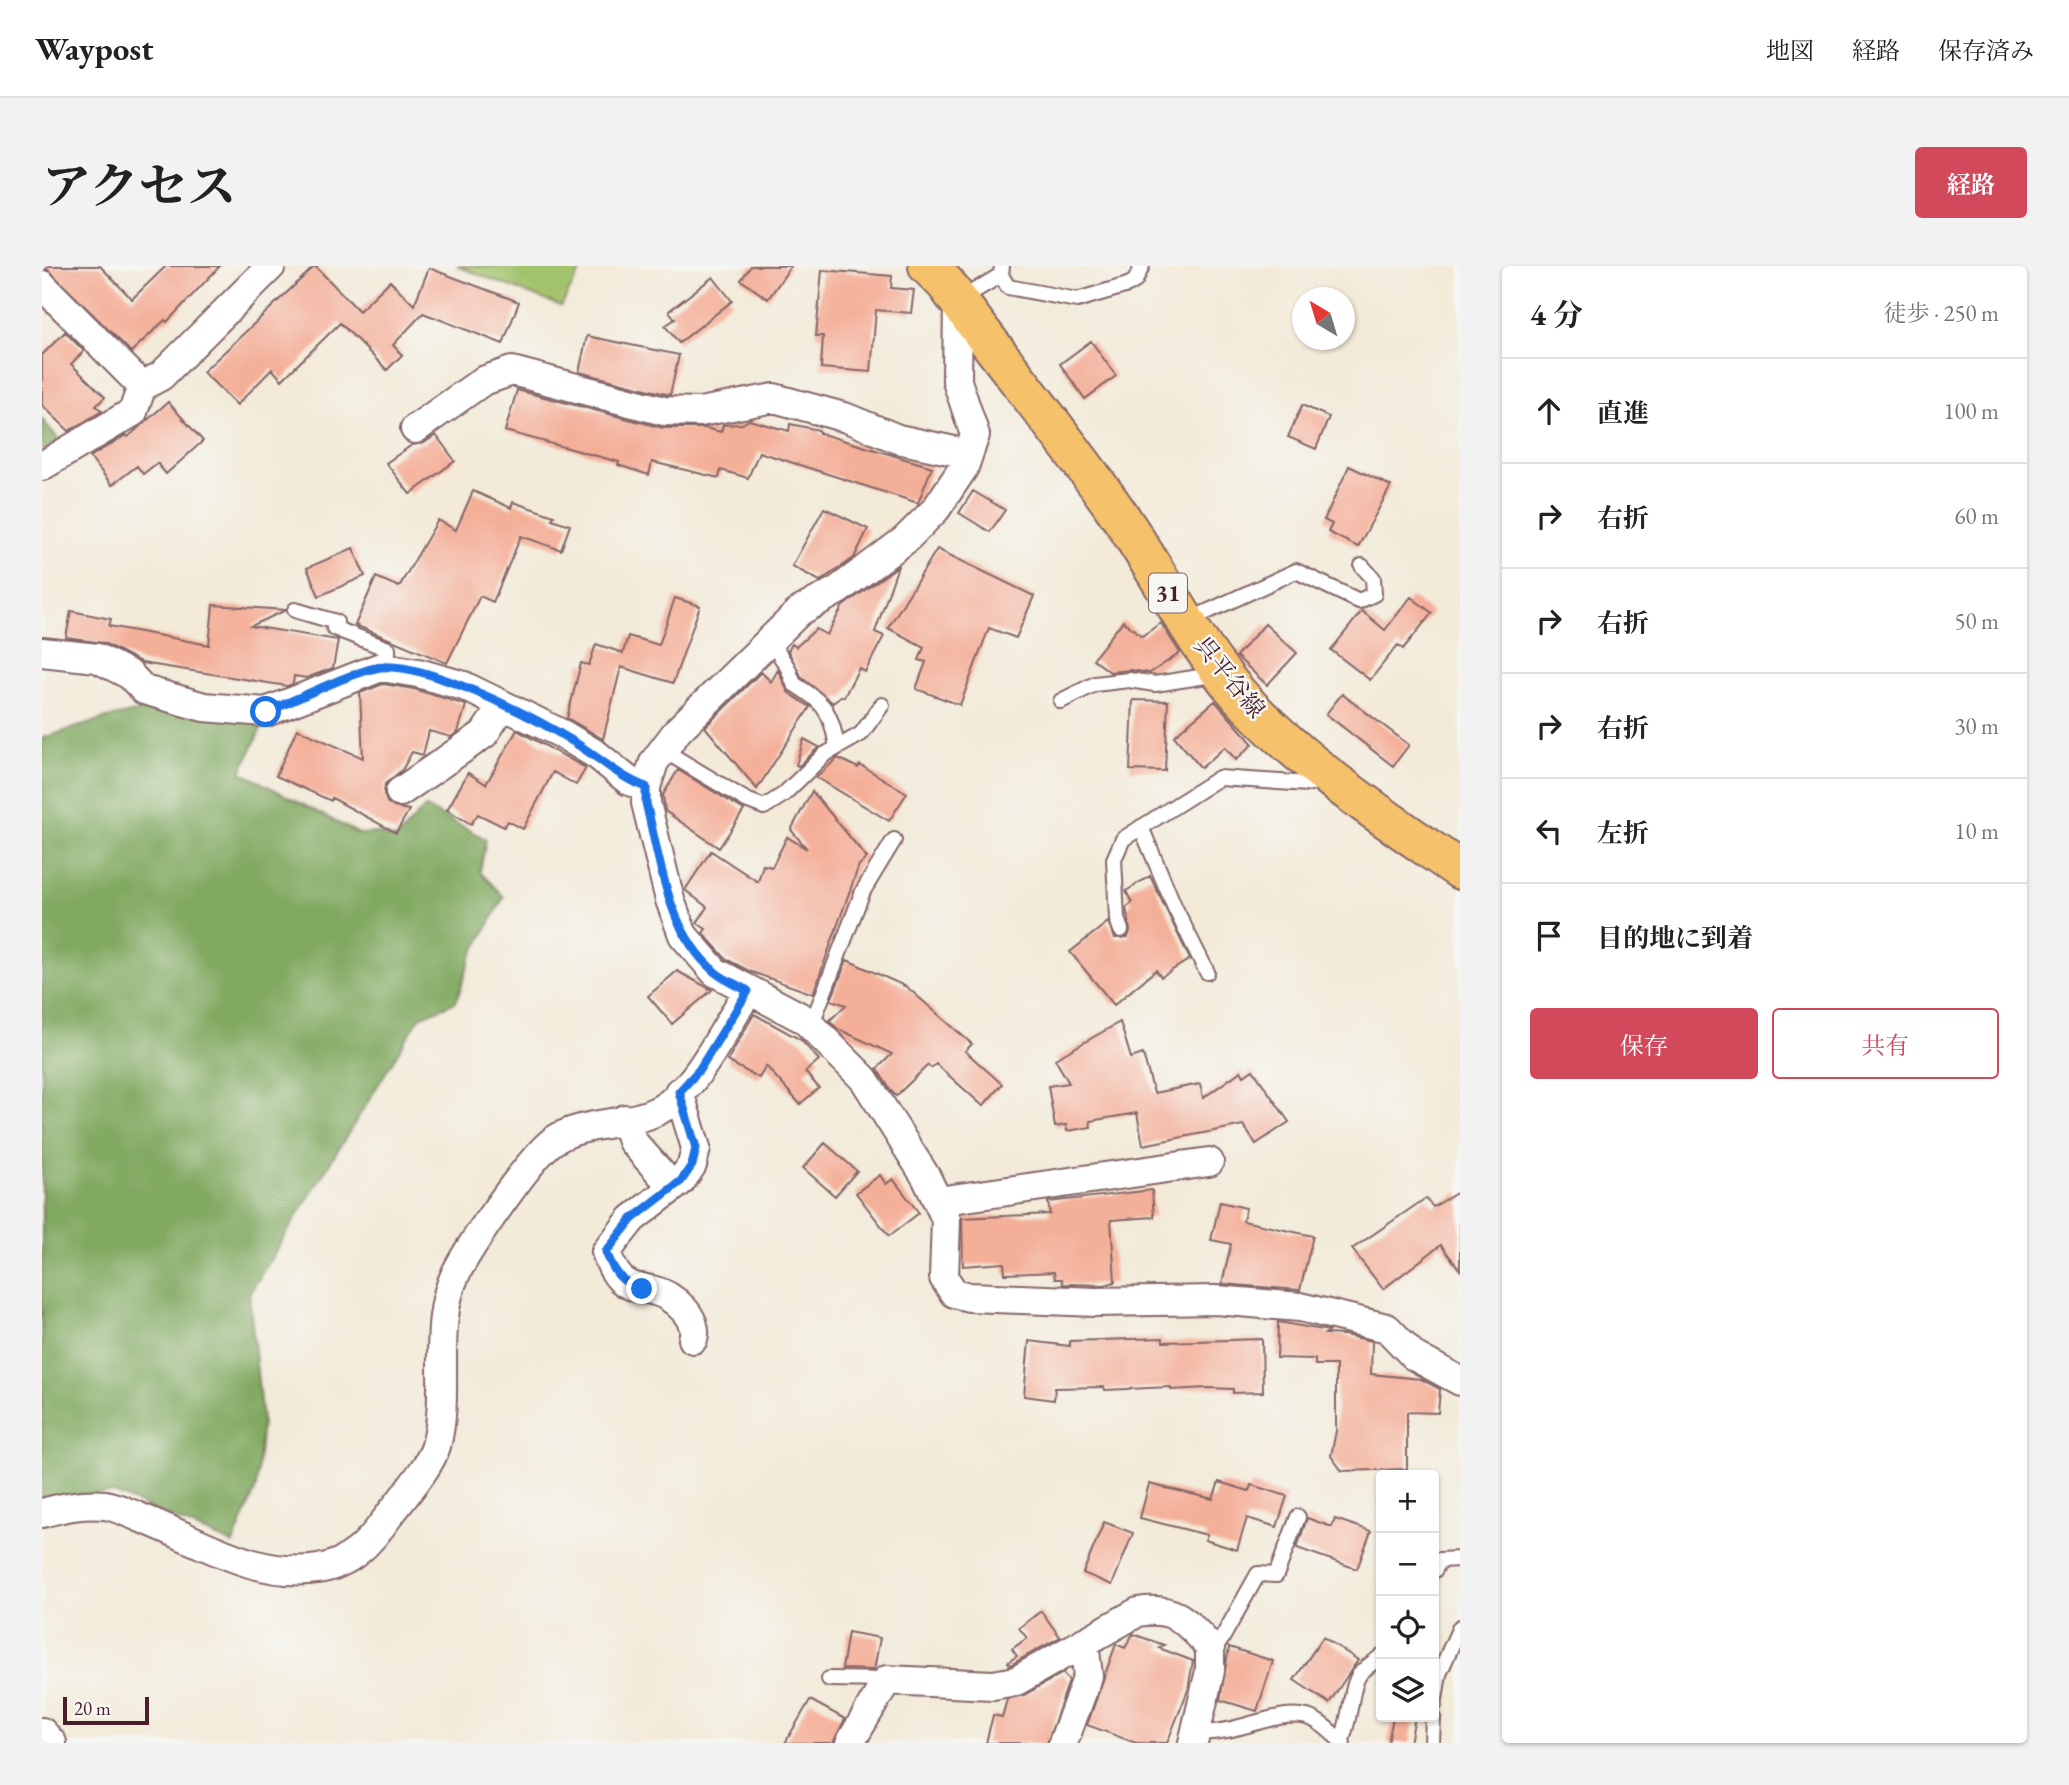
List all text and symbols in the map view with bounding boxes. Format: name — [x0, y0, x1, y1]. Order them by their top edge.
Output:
text: Waypost — [35, 27, 154, 70]
text: 地図 — [1766, 35, 1814, 66]
text: 経路 — [1852, 35, 1900, 66]
text: 保存済み — [1938, 35, 2034, 66]
button: 経路 — [1915, 147, 2027, 218]
text: アクセス — [42, 154, 237, 218]
north arrow — [1292, 287, 1355, 350]
text: 4 分 — [1530, 295, 1583, 334]
text: 徒歩 · 250 m — [1884, 298, 1999, 328]
icon: ahead — [1530, 392, 1568, 430]
text: 直進 — [1597, 396, 1649, 430]
text: 100 m — [1943, 396, 1999, 426]
icon: right — [1530, 497, 1568, 535]
text: 右折 — [1597, 501, 1649, 535]
text: 60 m — [1954, 501, 1999, 531]
road number: 31 — [1149, 574, 1187, 612]
icon: right — [1530, 602, 1568, 640]
text: 右折 — [1597, 606, 1649, 640]
text: 50 m — [1954, 606, 1999, 636]
street label: 呉平谷線 — [1188, 630, 1272, 724]
route start — [250, 696, 281, 727]
icon: right — [1530, 707, 1568, 745]
text: 右折 — [1597, 711, 1649, 745]
text: 30 m — [1954, 711, 1999, 741]
icon: left — [1530, 812, 1568, 850]
text: 左折 — [1597, 816, 1649, 850]
text: 10 m — [1954, 816, 1999, 846]
icon: arrive — [1530, 917, 1568, 955]
text: 目的地に到着 — [1597, 921, 1753, 955]
button: 保存 — [1530, 1008, 1758, 1079]
button: 共有 — [1772, 1008, 1999, 1079]
route end — [626, 1273, 657, 1304]
map controls — [1376, 1470, 1439, 1722]
button: + — [1376, 1470, 1439, 1533]
button: − — [1376, 1533, 1439, 1596]
button: locate — [1376, 1596, 1439, 1659]
button: layers — [1376, 1659, 1439, 1722]
scale bar — [63, 1694, 149, 1726]
text: 20 m — [74, 1696, 111, 1721]

